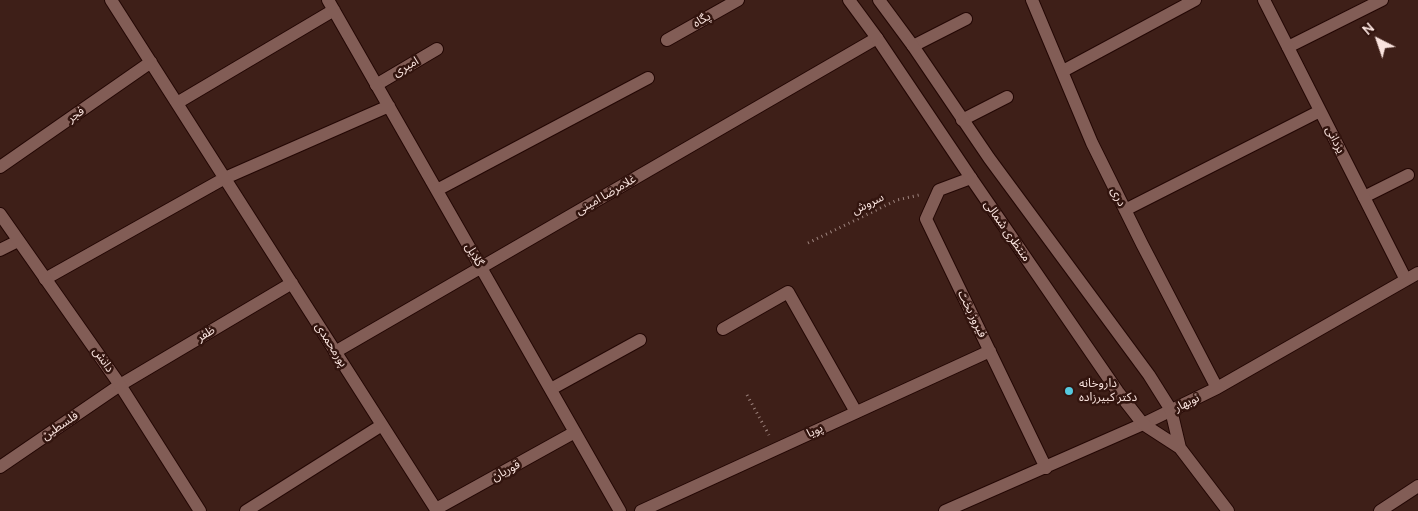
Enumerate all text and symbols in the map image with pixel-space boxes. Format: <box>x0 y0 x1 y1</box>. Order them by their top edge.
street label: پگاه <box>691 9 713 31</box>
north arrow <box>1353 15 1403 65</box>
text: N <box>1358 18 1378 39</box>
street label: امیری <box>390 54 422 80</box>
street label: فجر <box>65 104 87 126</box>
street label: یزدانی <box>1322 124 1348 156</box>
street label: غلامرضا امینی <box>573 172 639 218</box>
street label: دری <box>1107 185 1129 209</box>
street label: سروش <box>850 190 886 218</box>
street label: منتظری شمالی <box>981 198 1033 264</box>
street label: گلایل <box>462 241 486 269</box>
street label: فیروز بخت <box>954 288 990 340</box>
street label: پورمحمدی <box>312 320 350 370</box>
street label: ظفر <box>194 323 218 345</box>
street label: دانش <box>89 345 117 375</box>
place label: داروخانه دکتر کبیرزاده <box>1079 377 1137 405</box>
marker: داروخانه دکتر کبیرزاده <box>1063 385 1075 397</box>
street label: نوبهار <box>1172 391 1202 415</box>
street label: فلسطین <box>39 409 81 443</box>
street label: پویا <box>805 421 825 441</box>
street label: قوریان <box>489 457 523 485</box>

